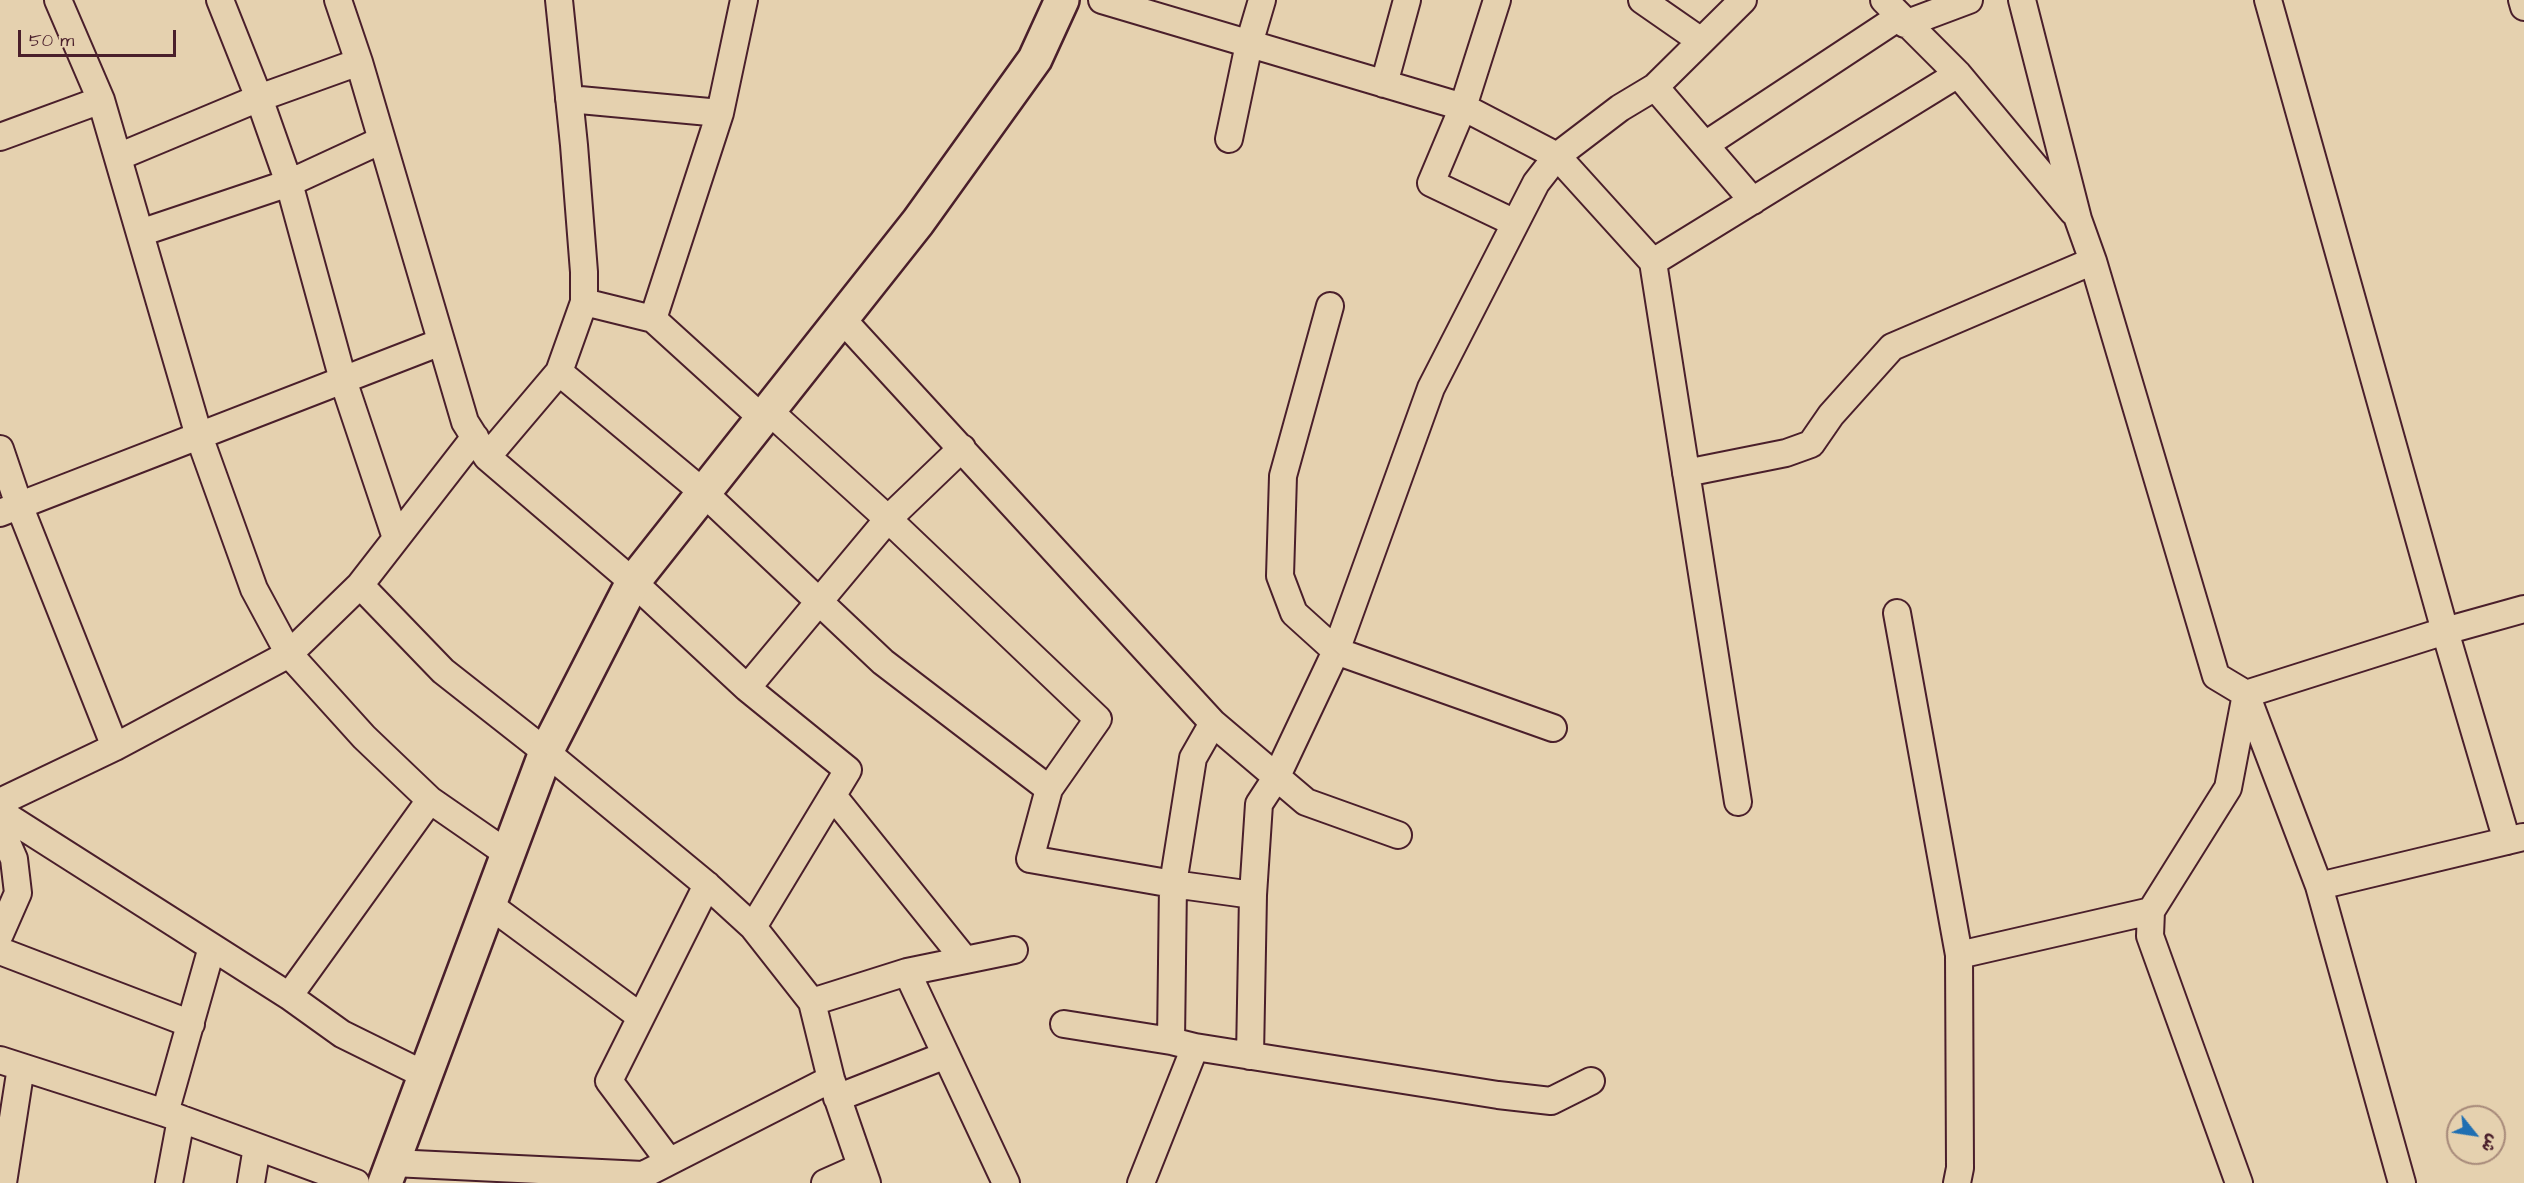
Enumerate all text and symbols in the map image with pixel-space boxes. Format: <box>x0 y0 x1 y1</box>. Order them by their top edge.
scale bar <box>21 18 178 56</box>
text: 50 m <box>29 28 74 53</box>
north arrow <box>2446 1105 2506 1165</box>
text: ش <box>2476 1130 2504 1156</box>

